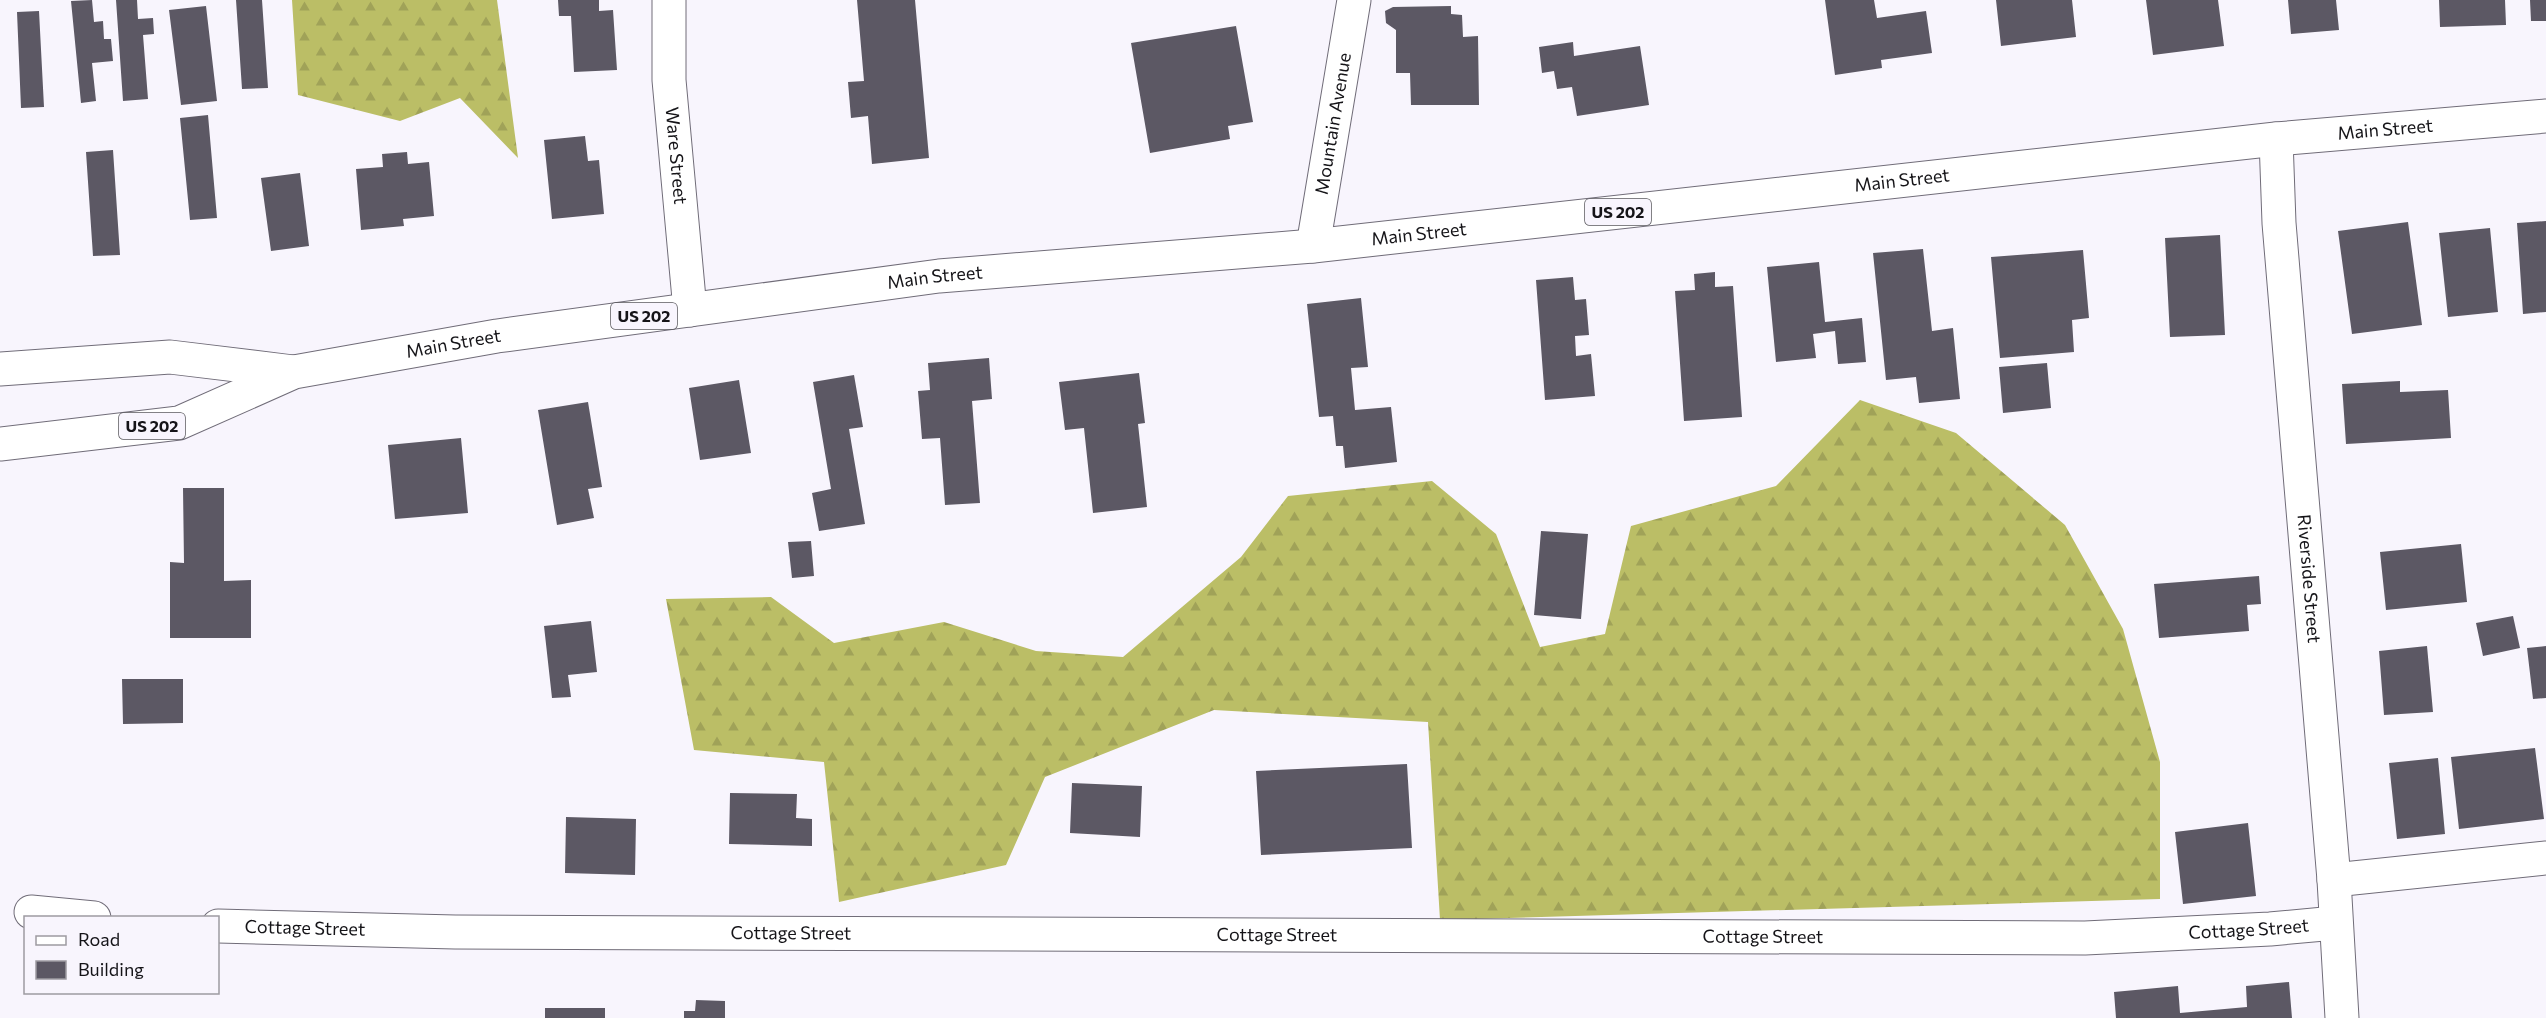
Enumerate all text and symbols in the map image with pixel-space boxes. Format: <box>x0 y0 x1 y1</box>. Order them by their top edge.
street label: Mountain Avenue <box>1310 51 1355 196</box>
street label: Ware Street <box>662 106 692 205</box>
street label: Main Street <box>2336 114 2434 144</box>
street label: Main Street <box>1853 163 1951 196</box>
road number: US 202 <box>1585 199 1651 225</box>
street label: Main Street <box>1370 217 1468 249</box>
street label: Main Street <box>886 261 983 293</box>
road number: US 202 <box>611 303 677 329</box>
street label: Main Street <box>404 324 502 362</box>
road number: US 202 <box>119 413 185 439</box>
street label: Riverside Street <box>2293 513 2326 644</box>
street label: Cottage Street <box>2188 913 2310 943</box>
street label: Cottage Street <box>244 915 366 940</box>
legend <box>24 916 219 994</box>
street label: Cottage Street <box>731 921 851 943</box>
street label: Cottage Street <box>1217 923 1337 945</box>
street label: Cottage Street <box>1703 925 1823 947</box>
text: Road <box>78 928 120 950</box>
text: Building <box>78 958 144 980</box>

